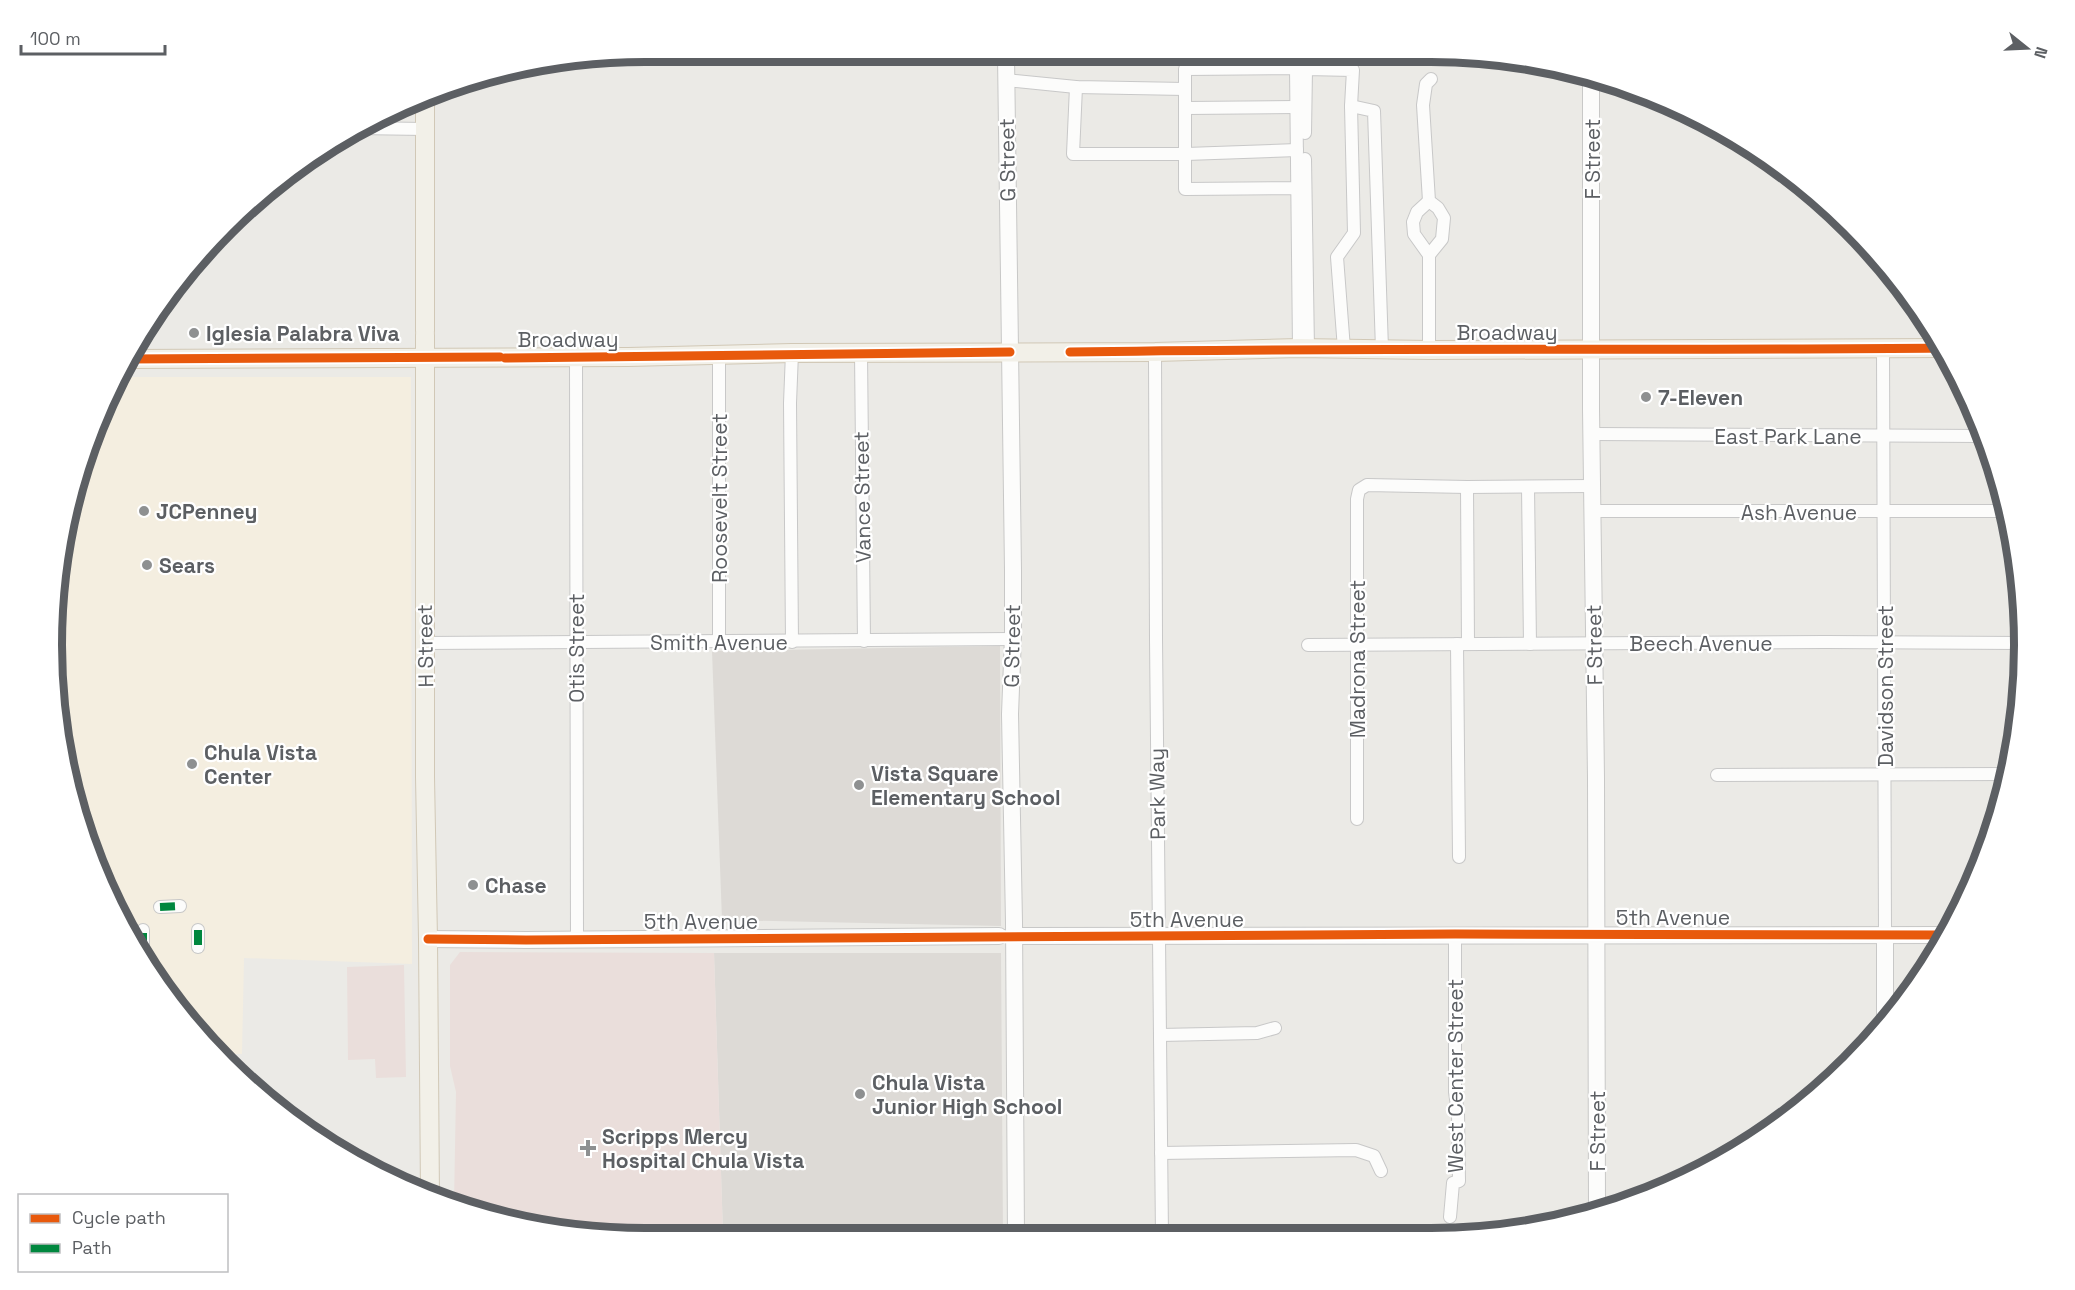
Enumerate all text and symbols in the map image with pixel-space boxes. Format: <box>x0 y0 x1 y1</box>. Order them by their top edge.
scale bar <box>21 18 165 56</box>
north arrow <box>1997 18 2057 78</box>
text: 100 m <box>30 27 81 50</box>
text: N <box>2029 44 2052 61</box>
street label: G Street <box>993 118 1021 202</box>
street label: F Street <box>1579 119 1606 199</box>
street label: Broadway <box>1456 319 1558 346</box>
place label: Iglesia Palabra Viva <box>206 320 400 347</box>
marker: Iglesia Palabra Viva <box>187 326 201 340</box>
street label: Broadway <box>517 326 619 353</box>
place label: 7-Eleven <box>1658 384 1743 411</box>
marker: 7-Eleven <box>1639 390 1653 404</box>
street label: Roosevelt Street <box>706 413 733 583</box>
street label: East Park Lane <box>1714 423 1862 450</box>
street label: Vance Street <box>847 431 877 563</box>
place label: JCPenney <box>156 498 257 525</box>
street label: Ash Avenue <box>1741 499 1857 526</box>
marker: JCPenney <box>137 504 151 518</box>
place label: Sears <box>159 552 215 579</box>
marker: Sears <box>140 558 154 572</box>
street label: Madrona Street <box>1344 580 1371 738</box>
street label: Otis Street <box>563 593 590 703</box>
street label: H Street <box>411 604 439 688</box>
street label: G Street <box>998 604 1026 688</box>
street label: F Street <box>1580 604 1608 686</box>
street label: Davidson Street <box>1872 605 1899 767</box>
street label: Smith Avenue <box>650 629 788 656</box>
street label: Beech Avenue <box>1629 630 1773 657</box>
place label: Chula Vista Center <box>204 739 317 790</box>
street label: Park Way <box>1143 748 1171 840</box>
marker: Chula Vista Center <box>185 757 199 771</box>
place label: Vista Square Elementary School <box>871 760 1061 811</box>
marker: Vista Square Elementary School <box>852 778 866 792</box>
place label: Chase <box>485 872 547 899</box>
marker: Chase <box>466 878 480 892</box>
street label: 5th Avenue <box>1616 904 1730 931</box>
street label: 5th Avenue <box>1130 906 1244 933</box>
street label: 5th Avenue <box>644 908 758 935</box>
street label: West Center Street <box>1442 979 1469 1173</box>
place label: Chula Vista Junior High School <box>872 1069 1062 1120</box>
marker: Chula Vista Junior High School <box>853 1087 867 1101</box>
street label: F Street <box>1584 1091 1611 1171</box>
place label: Scripps Mercy Hospital Chula Vista <box>602 1123 804 1174</box>
marker: Scripps Mercy Hospital Chula Vista <box>579 1139 597 1157</box>
legend <box>18 1194 228 1272</box>
text: Cycle path <box>72 1206 166 1229</box>
text: Path <box>72 1236 112 1259</box>

